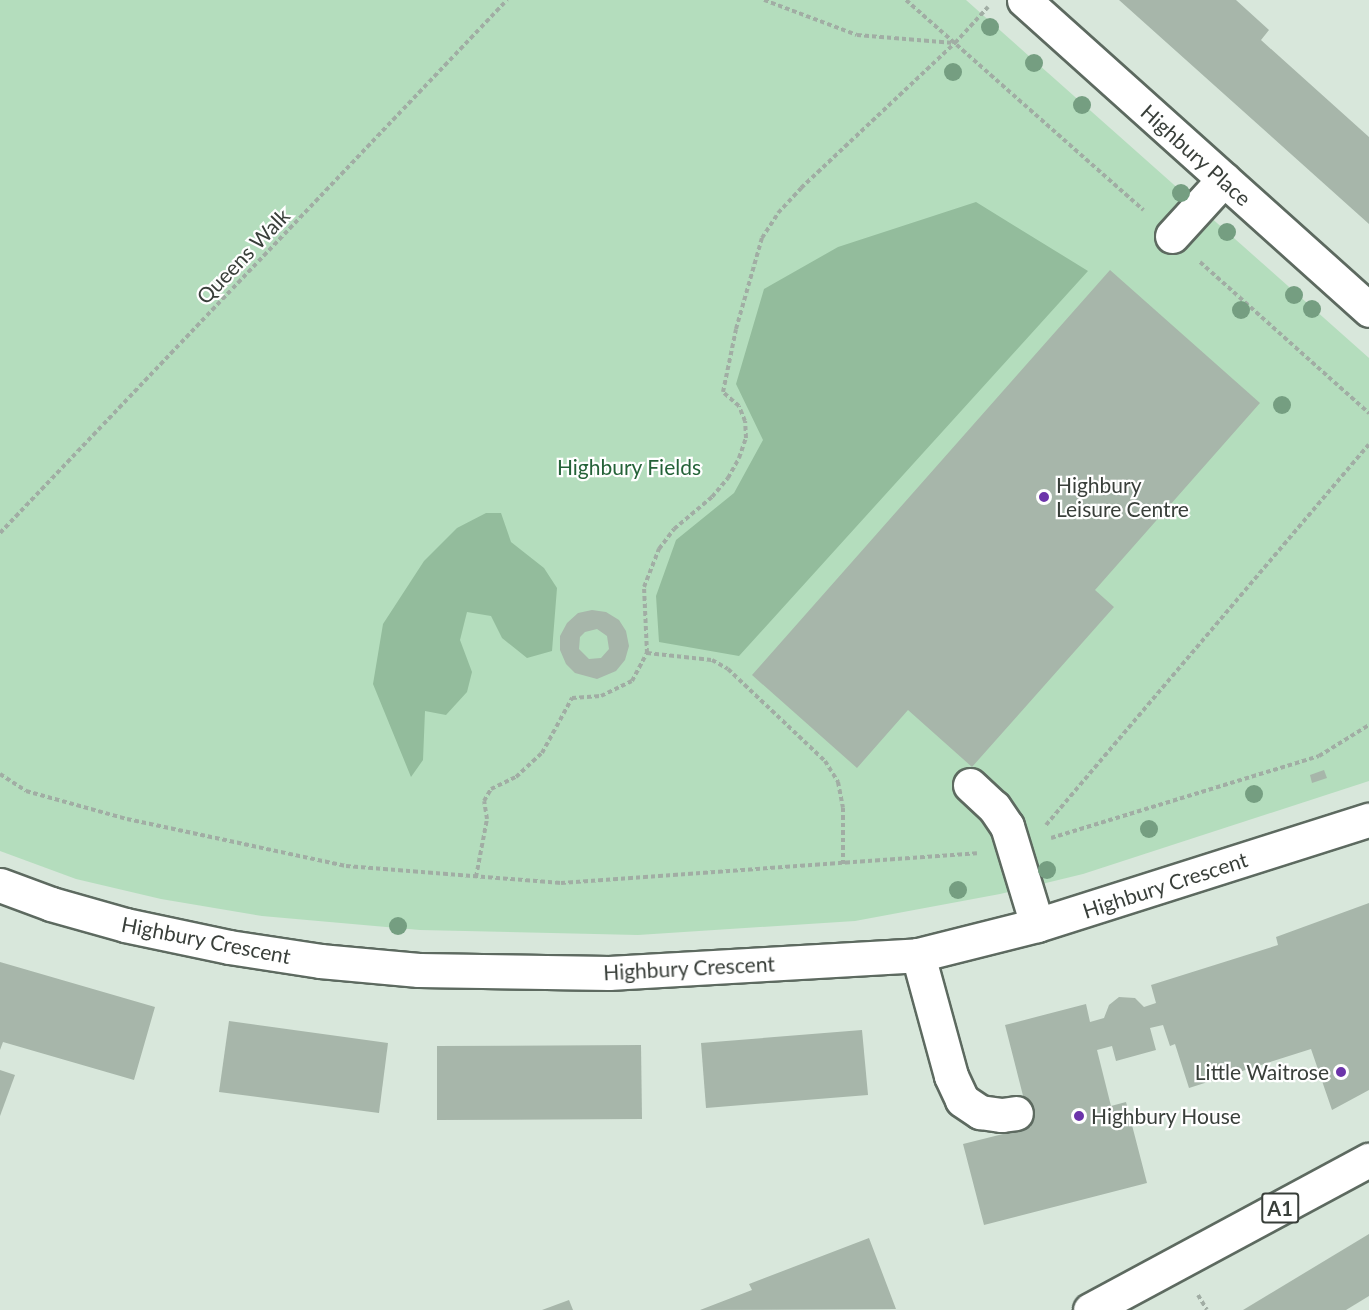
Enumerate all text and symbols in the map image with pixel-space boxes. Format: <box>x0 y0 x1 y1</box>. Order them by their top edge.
street label: Highbury Place <box>1136 99 1256 211</box>
street label: Queens Walk <box>191 203 295 309</box>
park label: Highbury Fields <box>557 454 701 480</box>
place label: Highbury Leisure Centre <box>1056 472 1189 522</box>
marker: Highbury Leisure Centre <box>1037 490 1051 504</box>
street label: Highbury Crescent <box>1079 846 1251 924</box>
street label: Highbury Crescent <box>119 911 293 969</box>
street label: Highbury Crescent <box>602 951 776 985</box>
place label: Little Waitrose <box>1195 1059 1329 1085</box>
marker: Little Waitrose <box>1334 1065 1348 1079</box>
place label: Highbury House <box>1091 1103 1241 1129</box>
marker: Highbury House <box>1072 1109 1086 1123</box>
road number: A1 <box>1260 1191 1300 1225</box>

